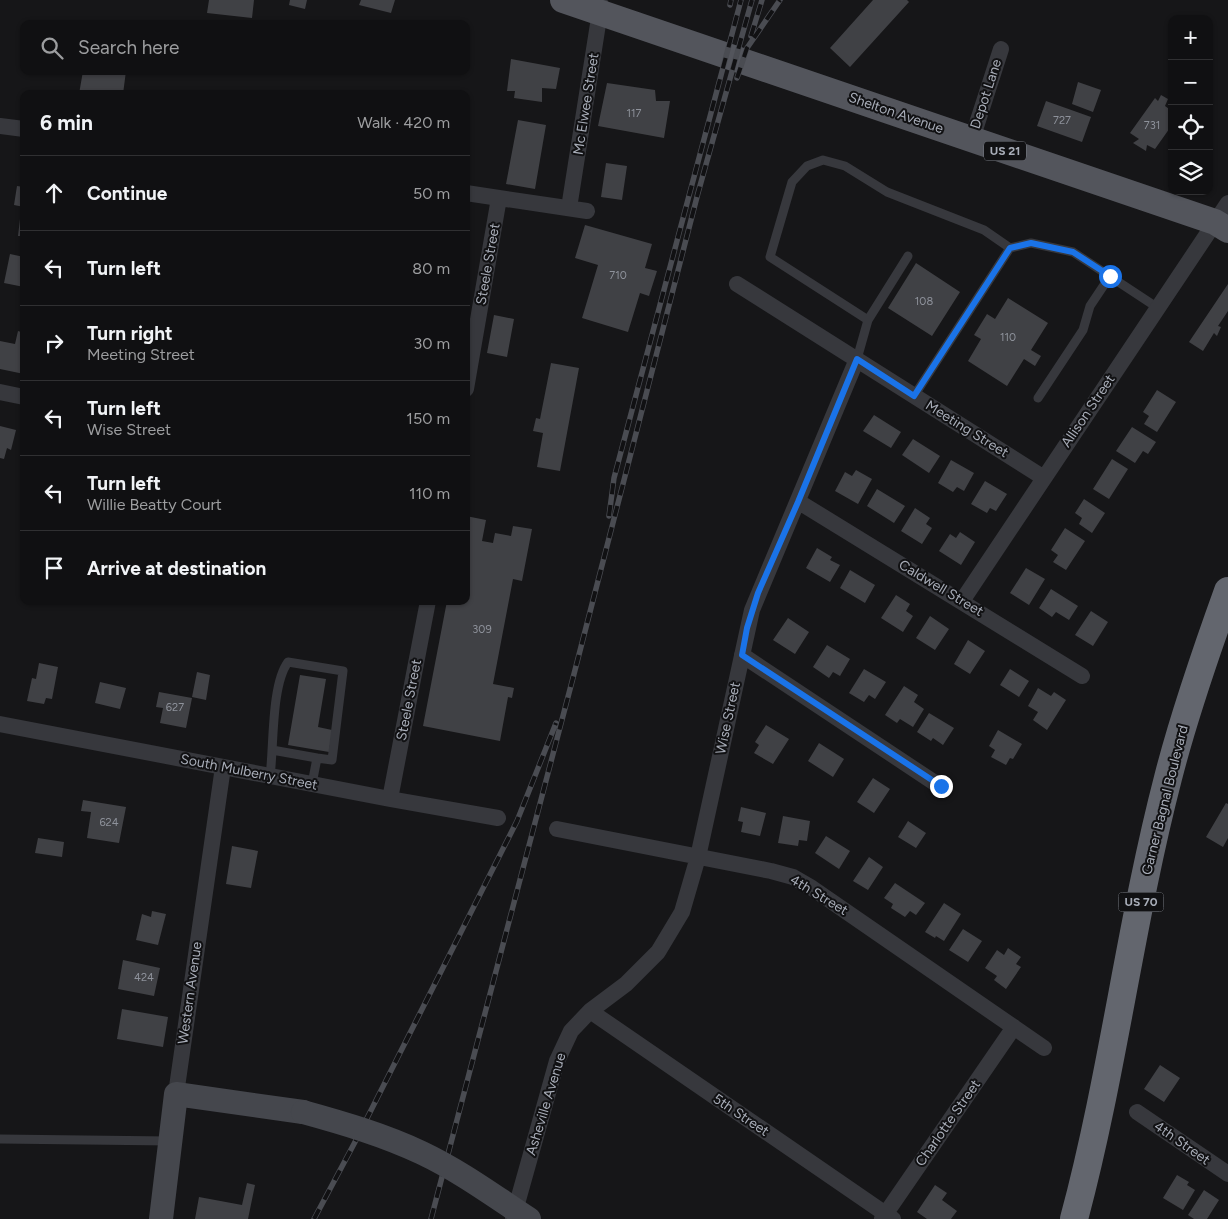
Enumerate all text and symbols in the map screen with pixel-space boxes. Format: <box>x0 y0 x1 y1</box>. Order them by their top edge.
map controls <box>1168 15 1213 195</box>
button: + <box>1168 15 1213 60</box>
search box <box>20 20 470 75</box>
icon: search <box>38 34 66 62</box>
text: Search here <box>78 36 180 59</box>
street label: Mc Elwee Street <box>570 52 602 156</box>
street label: Depot Lane <box>967 57 1005 131</box>
button: − <box>1168 60 1213 105</box>
street label: Shelton Avenue <box>846 89 946 137</box>
button: locate <box>1168 105 1213 150</box>
house number: 117 <box>627 107 642 120</box>
text: 6 min <box>40 110 93 135</box>
text: Walk · 420 m <box>357 113 450 132</box>
house number: 727 <box>1053 114 1071 127</box>
house number: 731 <box>1144 119 1160 132</box>
road number: US 21 <box>984 142 1026 160</box>
button: layers <box>1168 150 1213 195</box>
icon: ahead <box>40 179 68 207</box>
text: Continue <box>87 182 167 205</box>
text: 50 m <box>413 184 450 203</box>
street label: Steele Street <box>472 222 504 306</box>
icon: left <box>40 254 68 282</box>
text: Turn left <box>87 257 161 280</box>
text: 80 m <box>412 259 450 278</box>
route start <box>1099 265 1122 288</box>
house number: 710 <box>609 269 627 282</box>
house number: 108 <box>915 295 933 308</box>
text: Turn right <box>87 322 173 345</box>
icon: right <box>40 329 68 357</box>
house number: 110 <box>1000 331 1016 344</box>
text: 30 m <box>413 334 450 353</box>
text: Meeting Street <box>87 345 195 364</box>
street label: Allison Street <box>1057 371 1119 451</box>
text: Turn left <box>87 397 161 420</box>
street label: Meeting Street <box>922 397 1012 461</box>
icon: left <box>40 404 68 432</box>
text: 150 m <box>406 409 450 428</box>
text: Wise Street <box>87 420 171 439</box>
text: Turn left <box>87 472 161 495</box>
icon: left <box>40 479 68 507</box>
text: 110 m <box>409 484 450 503</box>
text: Willie Beatty Court <box>87 495 222 514</box>
icon: arrive <box>40 554 68 582</box>
street label: Caldwell Street <box>896 556 986 620</box>
text: Arrive at destination <box>87 557 266 580</box>
house number: 309 <box>472 623 492 636</box>
street label: Steele Street <box>393 658 425 742</box>
street label: Wise Street <box>712 680 744 756</box>
house number: 627 <box>166 701 184 714</box>
street label: Garner Bagnal Boulevard <box>1138 723 1192 877</box>
street label: South Mulberry Street <box>179 750 319 794</box>
route end <box>930 775 953 798</box>
house number: 624 <box>99 816 119 829</box>
street label: 4th Street <box>787 871 851 919</box>
road number: US 70 <box>1118 892 1164 912</box>
street label: Western Avenue <box>174 940 206 1045</box>
house number: 424 <box>134 971 154 984</box>
street label: Asheville Avenue <box>522 1050 570 1157</box>
street label: Charlotte Street <box>912 1076 984 1170</box>
street label: 5th Street <box>710 1090 772 1140</box>
street label: 4th Street <box>1151 1118 1213 1168</box>

